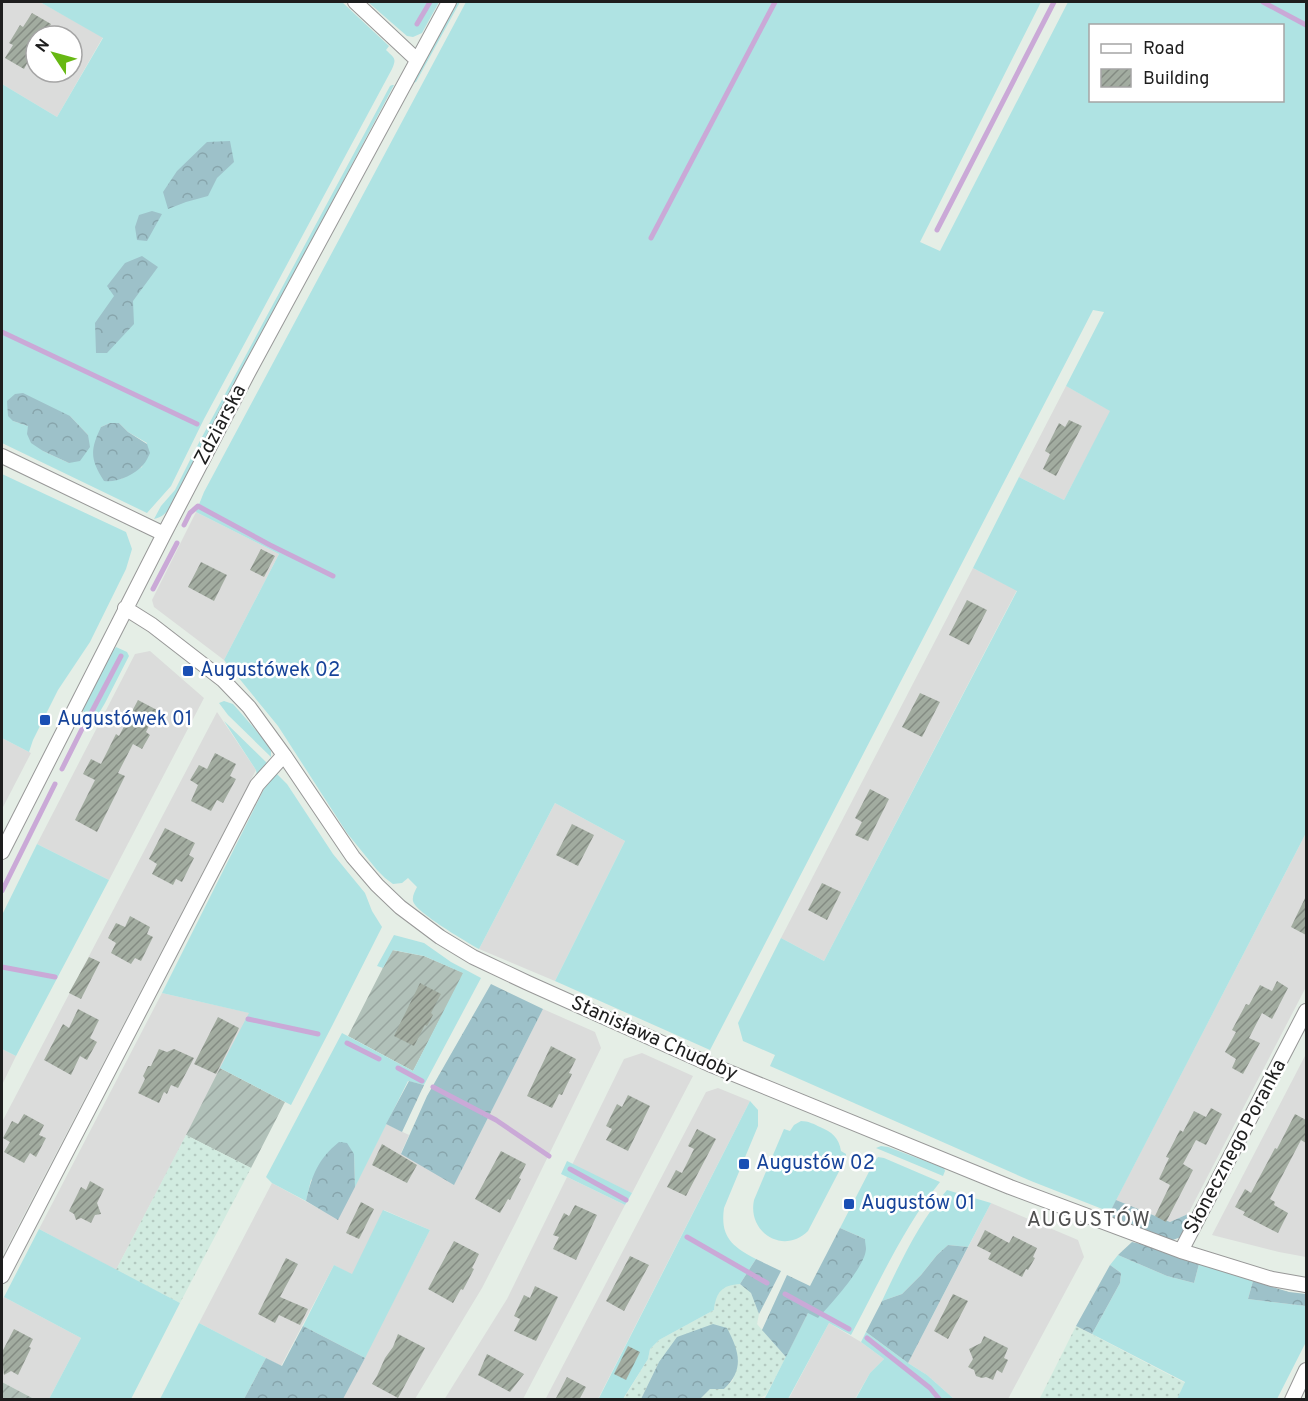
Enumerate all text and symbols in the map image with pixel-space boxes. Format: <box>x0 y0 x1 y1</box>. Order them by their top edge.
north arrow <box>24 24 84 84</box>
legend <box>1089 24 1284 102</box>
text: N <box>32 36 55 57</box>
text: Road <box>1143 38 1185 61</box>
text: Building <box>1143 68 1209 91</box>
street label: Zdziarska <box>189 380 253 470</box>
place label: Augustówek 02 <box>200 658 340 684</box>
marker: Augustówek 02 <box>181 664 195 678</box>
place label: Augustówek 01 <box>57 707 192 733</box>
marker: Augustówek 01 <box>38 713 52 727</box>
street label: Stanisława Chudoby <box>566 991 742 1087</box>
street label: Słonecznego Poranka <box>1179 1055 1293 1239</box>
place label: Augustów 02 <box>756 1151 875 1177</box>
marker: Augustów 02 <box>737 1157 751 1171</box>
place label: Augustów 01 <box>861 1191 975 1217</box>
marker: Augustów 01 <box>842 1197 856 1211</box>
district label: AUGUSTÓW <box>1027 1206 1151 1234</box>

